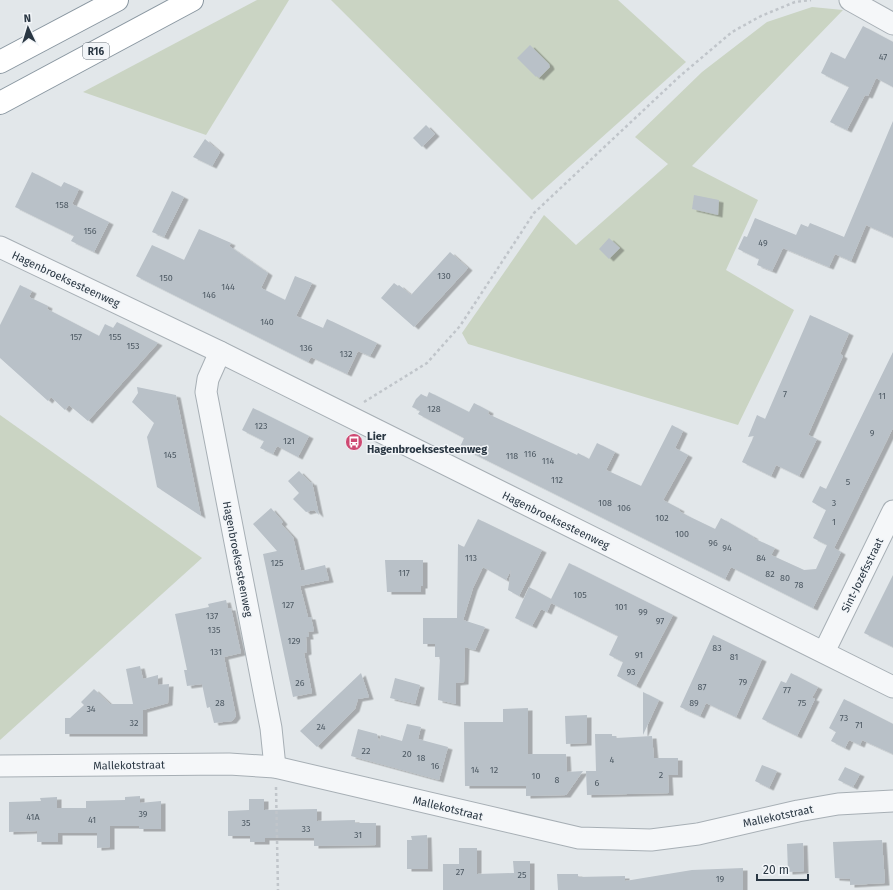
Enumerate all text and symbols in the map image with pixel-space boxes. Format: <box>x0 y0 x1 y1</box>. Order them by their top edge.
north arrow <box>8 8 48 48</box>
text: N <box>23 12 31 25</box>
road number: R16 <box>83 43 109 59</box>
house number: 47 <box>879 52 887 62</box>
house number: 158 <box>55 200 69 210</box>
house number: 156 <box>83 226 97 236</box>
house number: 49 <box>758 238 768 248</box>
street label: Hagenbroeksesteenweg <box>10 249 122 310</box>
house number: 130 <box>437 271 451 281</box>
house number: 150 <box>159 273 173 283</box>
house number: 144 <box>221 282 235 292</box>
house number: 146 <box>202 290 216 300</box>
house number: 140 <box>260 317 274 327</box>
house number: 157 <box>70 332 82 342</box>
house number: 155 <box>109 332 122 342</box>
house number: 153 <box>127 341 139 351</box>
house number: 136 <box>299 343 313 353</box>
house number: 132 <box>340 349 352 359</box>
house number: 7 <box>783 389 787 399</box>
house number: 11 <box>878 391 886 401</box>
house number: 128 <box>427 404 441 414</box>
house number: 123 <box>255 421 267 431</box>
house number: 9 <box>870 428 875 438</box>
place label: Lier Hagenbroeksesteenweg <box>367 430 488 456</box>
bus stop icon: Lier Hagenbroeksesteenweg <box>344 432 364 452</box>
house number: 121 <box>283 436 295 446</box>
house number: 116 <box>524 449 536 459</box>
house number: 145 <box>163 450 177 460</box>
house number: 118 <box>506 451 518 461</box>
house number: 114 <box>542 456 554 466</box>
house number: 112 <box>551 475 563 485</box>
house number: 5 <box>846 477 851 487</box>
street label: Hagenbroeksesteenweg <box>500 489 612 552</box>
house number: 108 <box>598 498 612 508</box>
house number: 3 <box>832 498 836 508</box>
street label: Hagenbroeksesteenweg <box>220 500 255 618</box>
house number: 106 <box>617 503 631 513</box>
house number: 102 <box>655 513 669 523</box>
house number: 1 <box>832 517 836 527</box>
house number: 100 <box>675 529 689 539</box>
street label: Sint-Jozefsstraat <box>839 536 886 615</box>
house number: 96 <box>708 538 718 548</box>
house number: 94 <box>722 543 732 553</box>
house number: 113 <box>465 553 477 563</box>
house number: 84 <box>756 553 766 563</box>
house number: 125 <box>271 558 284 568</box>
house number: 117 <box>398 568 410 578</box>
house number: 82 <box>765 569 775 579</box>
house number: 80 <box>780 573 790 583</box>
house number: 78 <box>795 580 803 590</box>
house number: 105 <box>573 590 587 600</box>
house number: 127 <box>282 600 294 610</box>
house number: 101 <box>615 602 627 612</box>
house number: 99 <box>638 607 648 617</box>
house number: 137 <box>206 611 218 621</box>
house number: 97 <box>656 616 664 626</box>
house number: 135 <box>208 625 221 635</box>
house number: 129 <box>288 636 301 646</box>
house number: 83 <box>712 643 722 653</box>
house number: 131 <box>210 647 222 657</box>
house number: 91 <box>635 650 643 660</box>
house number: 81 <box>730 652 738 662</box>
house number: 93 <box>626 667 636 677</box>
house number: 79 <box>739 677 748 687</box>
house number: 26 <box>295 678 305 688</box>
house number: 87 <box>698 682 706 692</box>
house number: 77 <box>783 685 791 695</box>
house number: 28 <box>215 698 225 708</box>
house number: 89 <box>689 698 699 708</box>
house number: 75 <box>798 698 807 708</box>
house number: 34 <box>86 704 96 714</box>
house number: 73 <box>840 713 848 723</box>
house number: 32 <box>130 718 138 728</box>
house number: 71 <box>855 720 863 730</box>
house number: 24 <box>316 722 326 732</box>
house number: 22 <box>362 746 370 756</box>
house number: 20 <box>402 749 412 759</box>
house number: 18 <box>417 753 425 763</box>
house number: 4 <box>610 755 615 765</box>
street label: Mallekotstraat <box>93 758 165 773</box>
house number: 16 <box>431 761 440 771</box>
house number: 14 <box>471 765 480 775</box>
house number: 12 <box>490 765 498 775</box>
house number: 2 <box>659 770 663 780</box>
house number: 10 <box>532 771 540 781</box>
house number: 8 <box>555 775 560 785</box>
house number: 6 <box>595 778 600 788</box>
street label: Mallekotstraat <box>412 794 484 823</box>
street label: Mallekotstraat <box>742 803 814 830</box>
house number: 39 <box>138 809 148 819</box>
house number: 41A <box>26 812 40 822</box>
house number: 41 <box>88 815 96 825</box>
house number: 35 <box>241 818 251 828</box>
house number: 33 <box>302 824 310 834</box>
house number: 31 <box>354 830 362 840</box>
scale bar <box>757 856 808 882</box>
text: 20 m <box>763 863 789 877</box>
house number: 27 <box>456 867 464 877</box>
house number: 25 <box>518 870 527 880</box>
house number: 19 <box>716 874 725 884</box>

